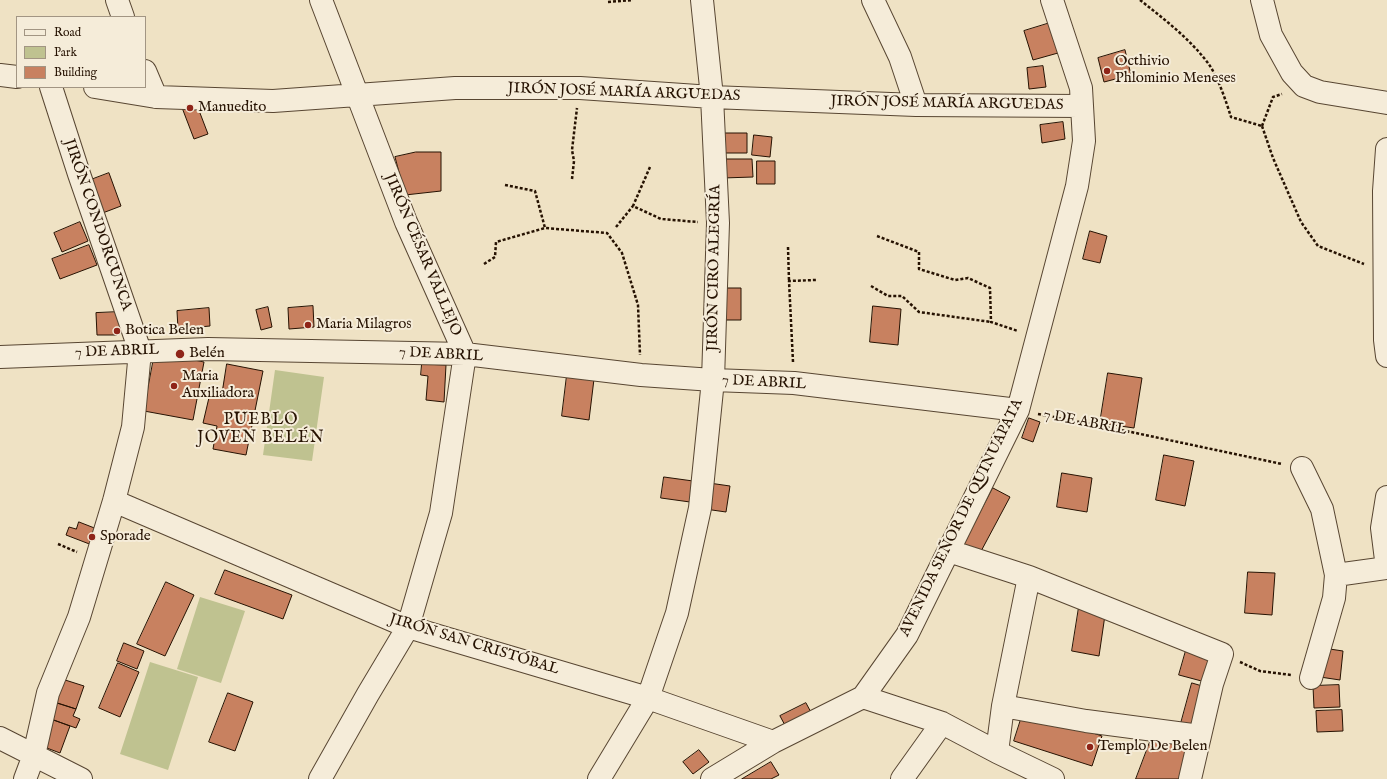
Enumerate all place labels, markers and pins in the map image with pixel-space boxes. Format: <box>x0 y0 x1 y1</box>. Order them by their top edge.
place label: Octhivio Phlominio Meneses <box>1115 53 1236 88</box>
marker: Octhivio Phlominio Meneses <box>1102 66 1112 76</box>
place label: Manuedito <box>198 99 266 117</box>
marker: Manuedito <box>185 103 195 113</box>
place label: Maria Milagros <box>316 316 412 334</box>
marker: Maria Milagros <box>303 320 313 330</box>
place label: Botica Belen <box>125 322 204 340</box>
marker: Botica Belen <box>112 326 122 336</box>
place label: Belén <box>189 345 225 363</box>
marker: Belén <box>174 348 186 360</box>
place label: Maria Auxiliadora <box>182 368 254 403</box>
marker: Maria Auxiliadora <box>169 381 179 391</box>
place label: Sporade <box>100 528 151 546</box>
marker: Sporade <box>87 532 97 542</box>
place label: Templo De Belen <box>1098 738 1207 756</box>
marker: Templo De Belen <box>1085 742 1095 752</box>

